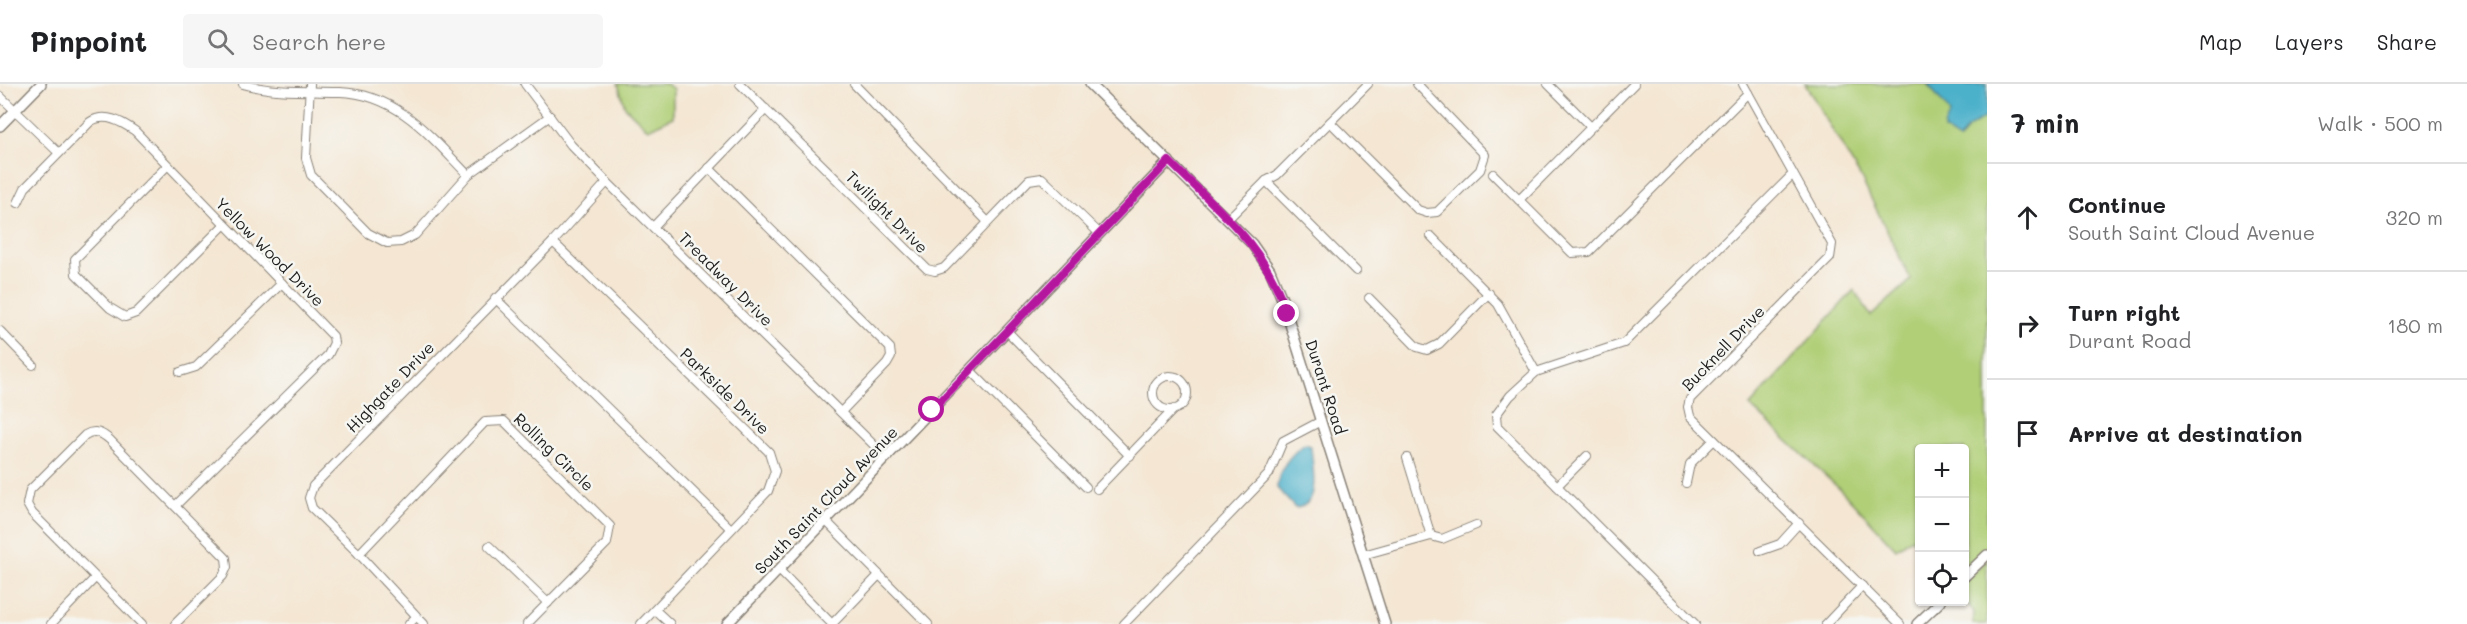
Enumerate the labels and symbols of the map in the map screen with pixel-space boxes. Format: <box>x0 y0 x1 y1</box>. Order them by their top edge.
street label: Twilight Drive <box>842 166 933 257</box>
street label: Yellow Wood Drive <box>211 193 329 311</box>
street label: Treadway Drive <box>675 227 778 330</box>
route end <box>1273 300 1299 326</box>
street label: Bucknell Drive <box>1677 301 1769 395</box>
street label: Highgate Drive <box>341 337 438 436</box>
street label: Durant Road <box>1301 337 1352 437</box>
street label: Parkside Drive <box>676 343 775 439</box>
route start <box>918 396 944 422</box>
street label: Rolling Circle <box>510 408 599 495</box>
street label: South Saint Cloud Avenue <box>749 421 902 578</box>

